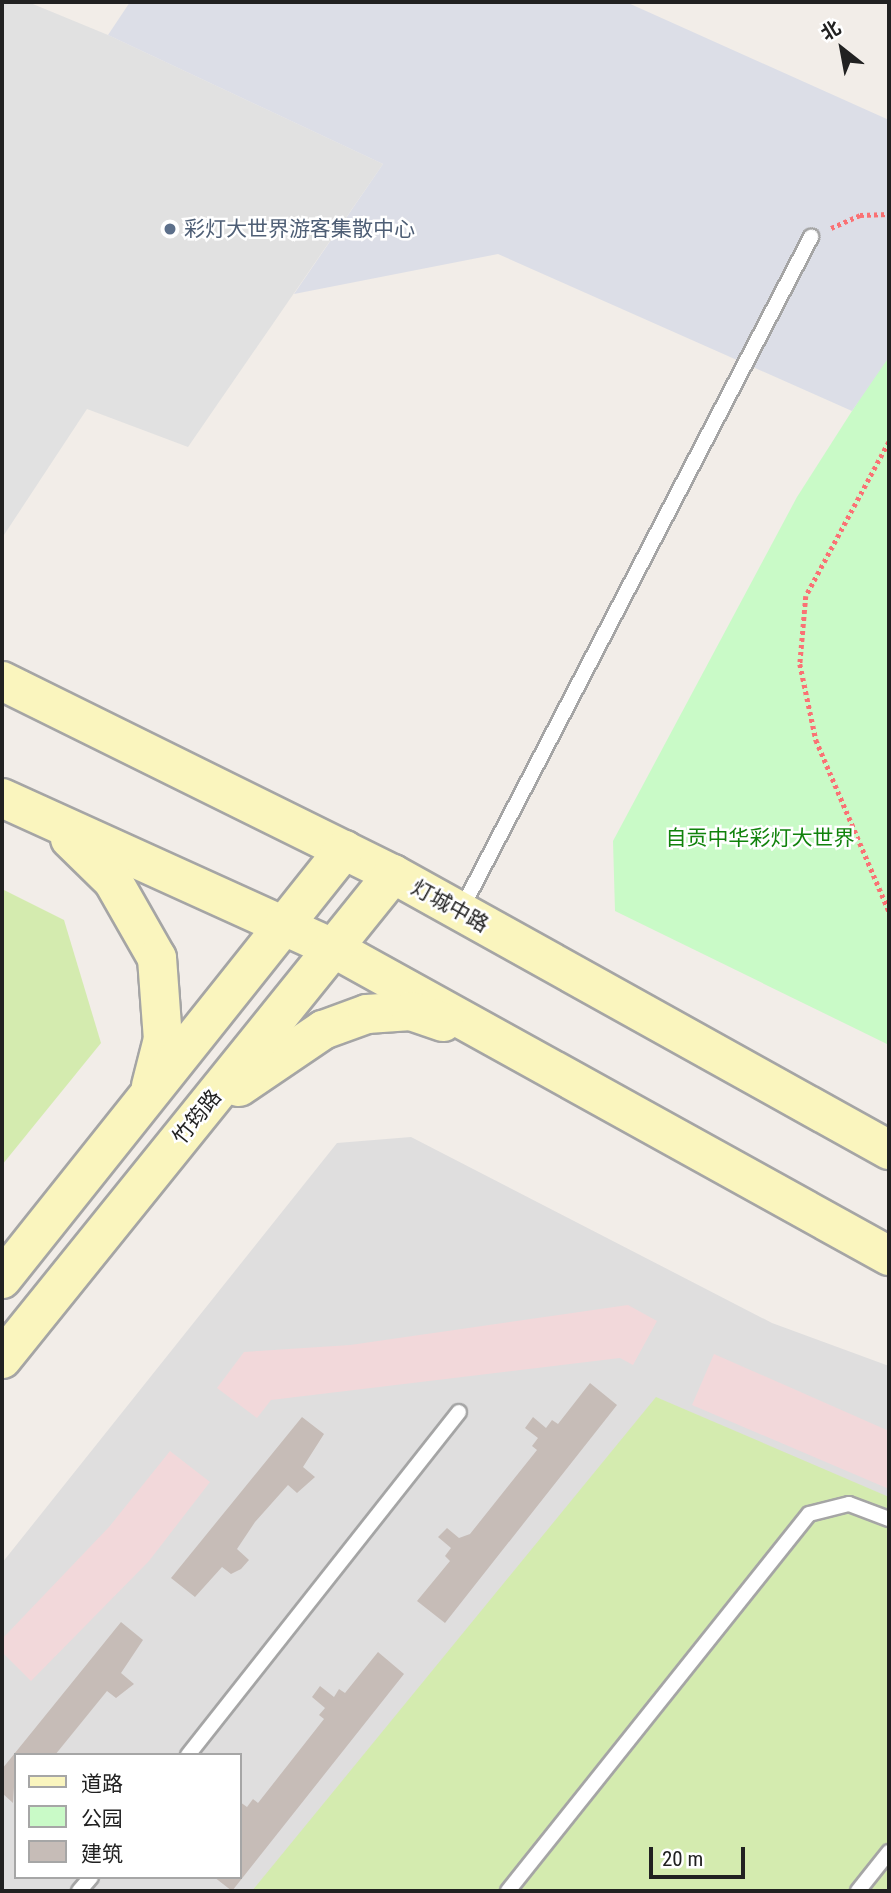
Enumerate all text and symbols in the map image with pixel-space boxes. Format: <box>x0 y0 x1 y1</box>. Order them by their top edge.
north arrow <box>807 14 877 84</box>
text: 北 <box>817 16 845 45</box>
place label: 彩灯大世界游客集散中心 <box>184 216 415 242</box>
marker: 彩灯大世界游客集散中心 <box>162 221 178 237</box>
park label: 自贡中华彩灯大世界 <box>666 825 854 851</box>
street label: 灯城中路 <box>407 875 493 937</box>
street label: 竹筠路 <box>167 1085 227 1149</box>
legend <box>14 1753 242 1879</box>
text: 道路 <box>81 1772 123 1796</box>
text: 公园 <box>81 1807 123 1831</box>
scale bar <box>653 1834 749 1878</box>
text: 建筑 <box>81 1842 123 1866</box>
text: 20 m <box>662 1847 703 1871</box>

